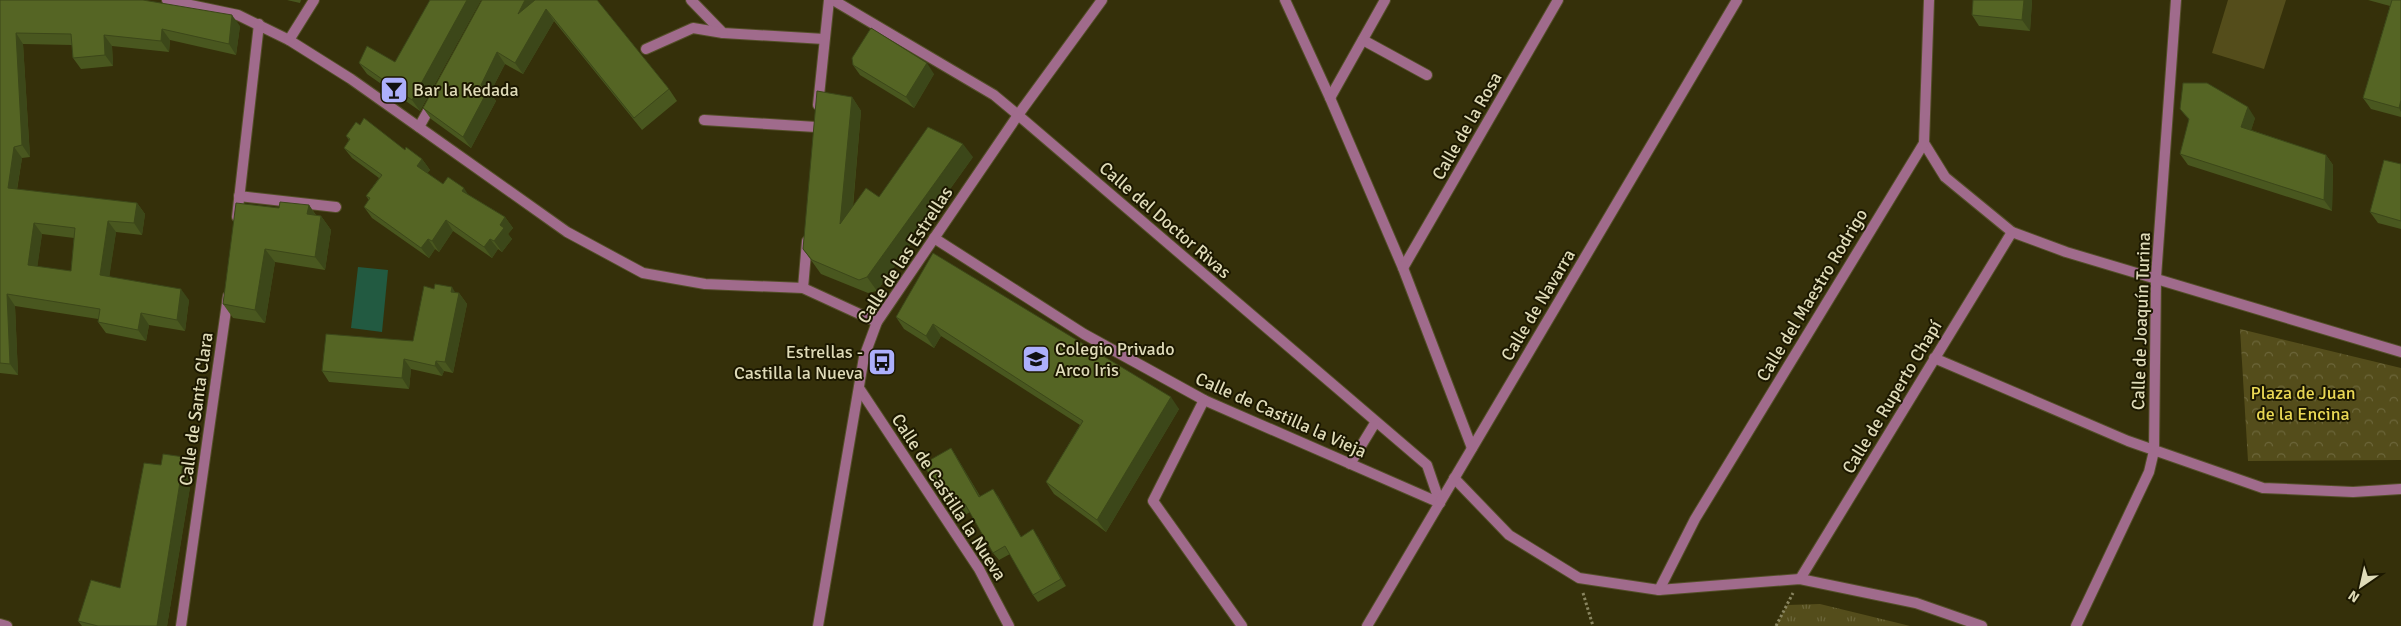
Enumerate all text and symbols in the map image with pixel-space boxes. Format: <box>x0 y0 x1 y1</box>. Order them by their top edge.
street label: Calle de la Rosa <box>1427 68 1507 184</box>
bar icon: Bar la Kedada <box>379 75 409 105</box>
place label: Bar la Kedada <box>413 79 519 101</box>
street label: Calle del Doctor Rivas <box>1095 157 1235 283</box>
street label: Calle de las Estrellas <box>853 182 958 328</box>
street label: Calle del Maestro Rodrigo <box>1752 205 1872 385</box>
street label: Calle de Joaquín Turina <box>2127 232 2155 410</box>
street label: Calle de Navarra <box>1496 245 1580 365</box>
street label: Calle de Ruperto Chapí <box>1837 316 1947 478</box>
street label: Calle de Santa Clara <box>174 331 218 487</box>
place label: Colegio Privado Arco Iris <box>1055 338 1175 381</box>
place label: Estrellas - Castilla la Nueva <box>734 341 863 384</box>
school or university icon: Colegio Privado Arco Iris <box>1021 344 1051 374</box>
bus stop icon: Estrellas - Castilla la Nueva <box>867 347 897 377</box>
street label: Calle de Castilla la Vieja <box>1192 367 1370 463</box>
park label: Plaza de Juan de la Encina <box>2250 382 2356 425</box>
street label: Calle de Castilla la Nueva <box>887 409 1011 585</box>
north arrow <box>2336 561 2386 611</box>
text: N <box>2345 587 2363 606</box>

